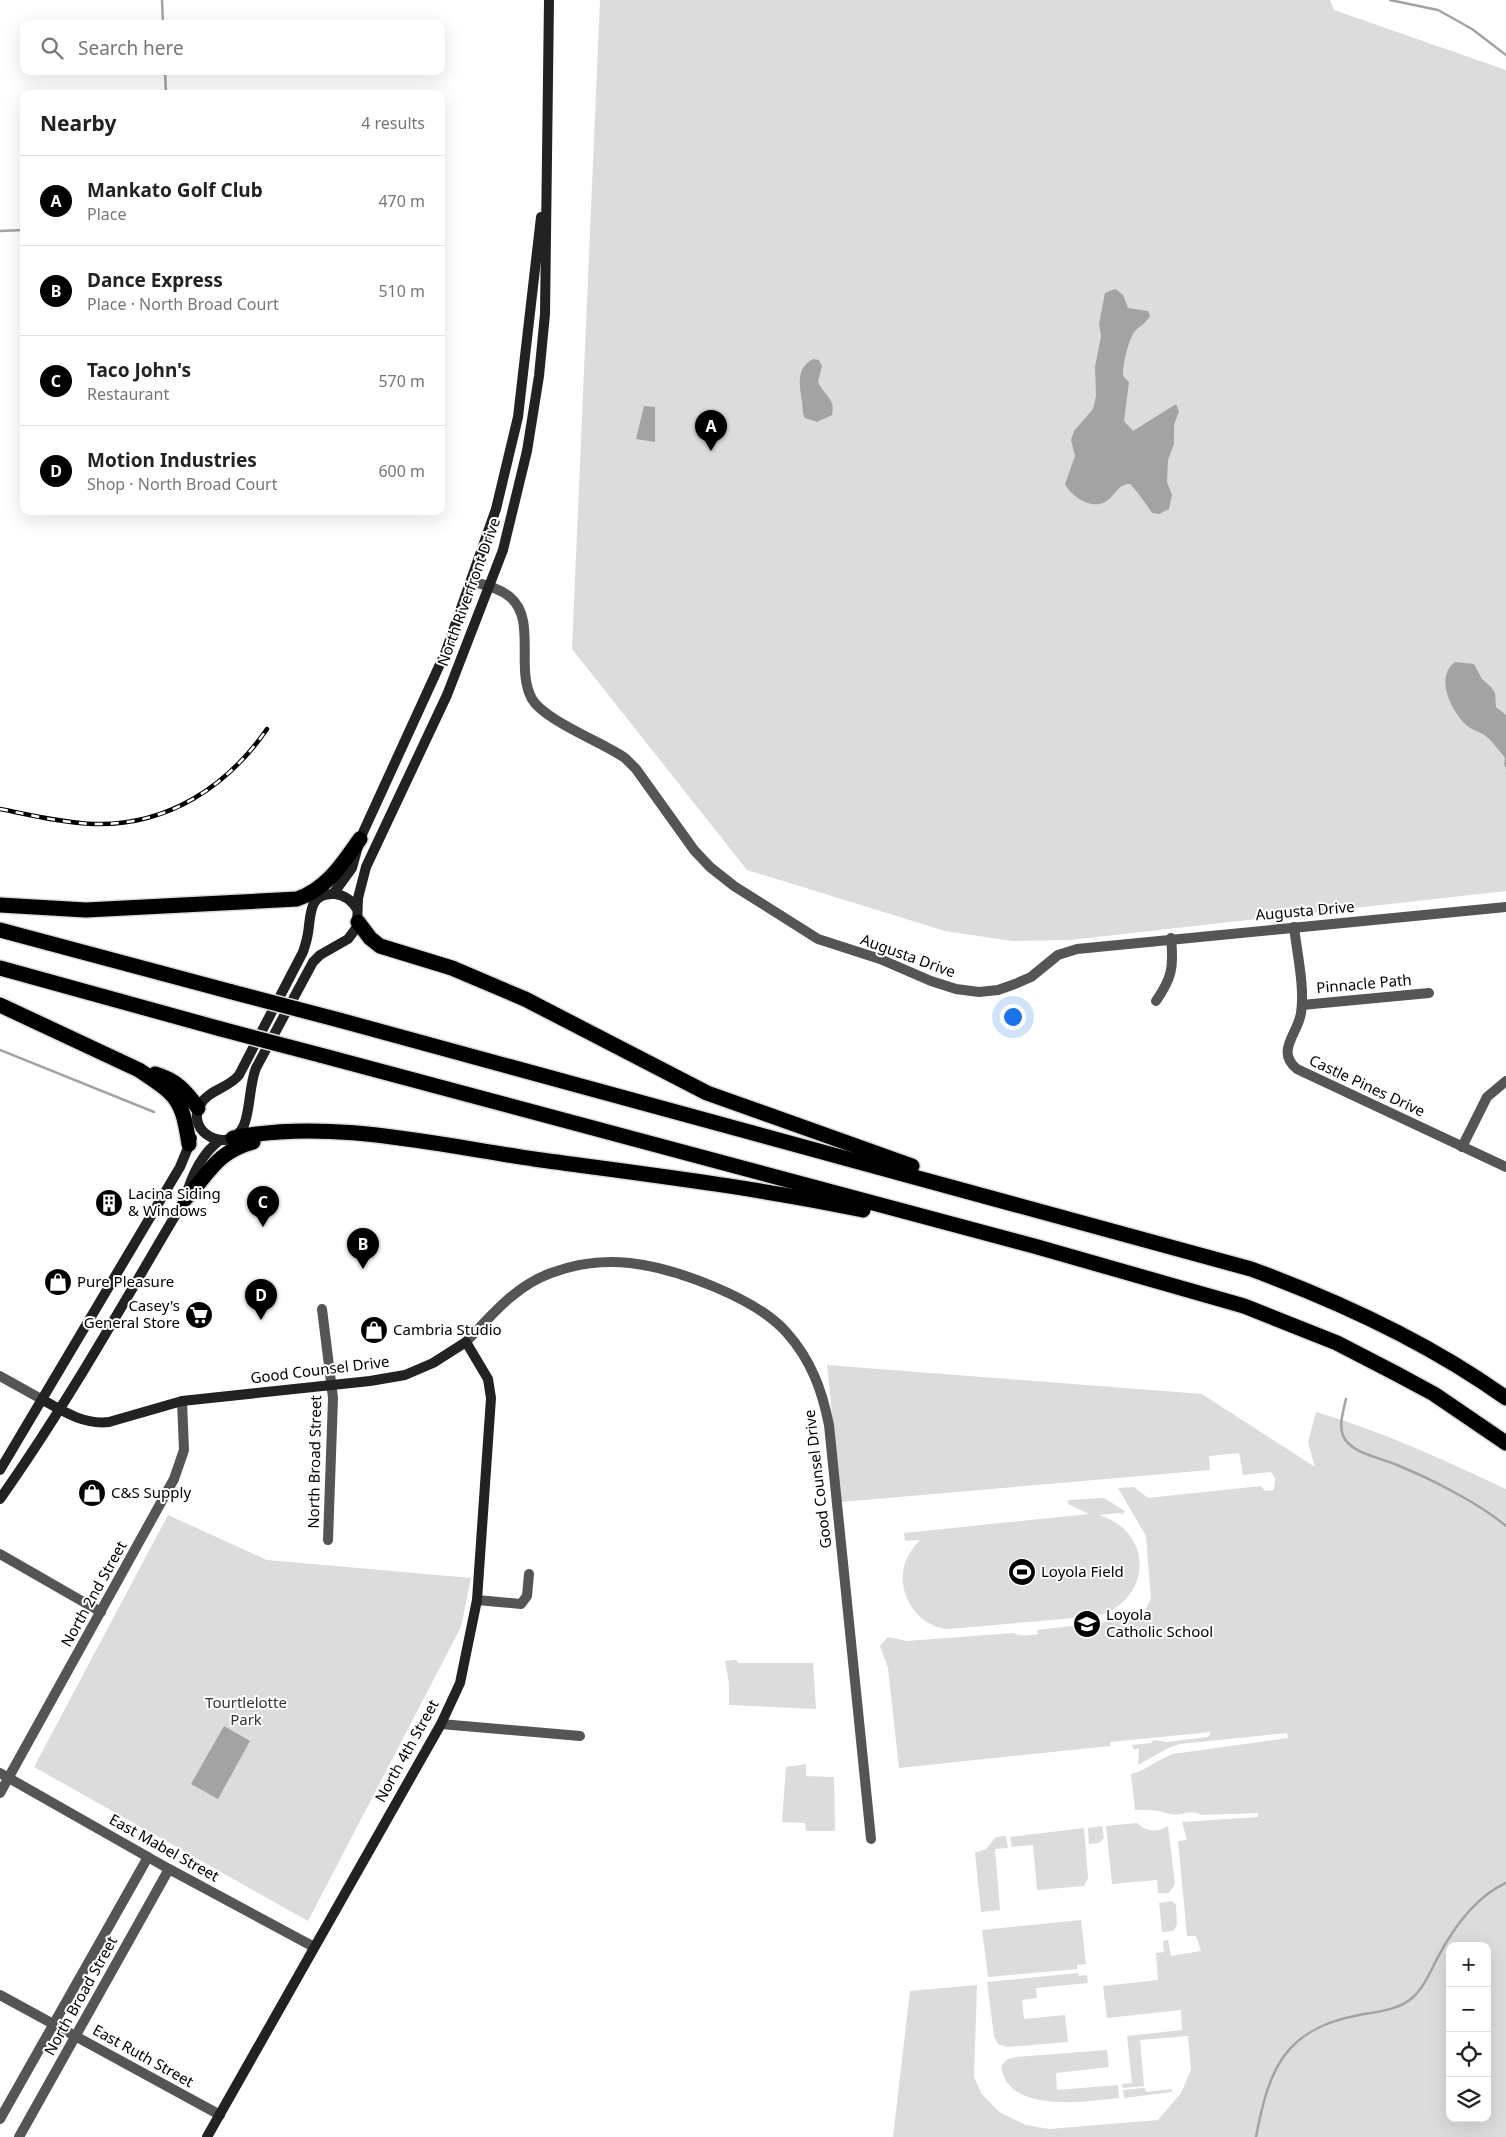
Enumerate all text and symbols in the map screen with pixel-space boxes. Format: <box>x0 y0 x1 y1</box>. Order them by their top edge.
search box <box>20 20 445 75</box>
icon: search <box>38 34 66 62</box>
text: Search here <box>78 35 184 61</box>
text: Nearby <box>40 109 116 137</box>
text: 4 results <box>361 112 425 134</box>
text: Mankato Golf Club <box>87 177 263 203</box>
text: A <box>50 190 62 212</box>
text: 470 m <box>378 190 425 212</box>
text: Place <box>87 203 127 225</box>
text: Dance Express <box>87 267 223 293</box>
text: B <box>51 280 61 302</box>
text: 510 m <box>378 280 425 302</box>
text: Place · North Broad Court <box>87 293 279 315</box>
text: Taco John's <box>87 357 191 383</box>
text: C <box>51 370 61 392</box>
text: 570 m <box>378 370 425 392</box>
text: Restaurant <box>87 383 169 405</box>
pin: A <box>695 410 727 451</box>
text: Motion Industries <box>87 447 257 473</box>
text: D <box>50 460 62 482</box>
text: 600 m <box>378 460 425 482</box>
text: Shop · North Broad Court <box>87 473 277 495</box>
street label: North Riverfront Drive <box>432 515 504 669</box>
street label: Augusta Drive <box>1255 896 1355 924</box>
street label: Augusta Drive <box>858 929 958 981</box>
street label: Pinnacle Path <box>1315 969 1412 997</box>
your location <box>1000 1004 1026 1030</box>
street label: Castle Pines Drive <box>1306 1049 1429 1121</box>
place label: Lacina Siding & Windows <box>128 1183 221 1220</box>
pin: C <box>247 1186 279 1227</box>
building icon: Lacina Siding & Windows <box>94 1188 124 1218</box>
pin: B <box>347 1228 379 1269</box>
shop icon: Pure Pleasure <box>43 1267 73 1297</box>
place label: Pure Pleasure <box>77 1271 174 1291</box>
pin: D <box>245 1279 277 1320</box>
place label: Casey's General Store <box>84 1295 180 1332</box>
supermarket icon: Casey's General Store <box>184 1300 214 1330</box>
shop icon: Cambria Studio <box>359 1315 389 1345</box>
place label: Cambria Studio <box>393 1319 502 1339</box>
street label: Good Counsel Drive <box>249 1351 390 1387</box>
street label: North Broad Street <box>303 1395 325 1529</box>
street label: Good Counsel Drive <box>799 1409 835 1550</box>
shop icon: C&S Supply <box>77 1478 107 1508</box>
place label: C&S Supply <box>111 1482 191 1502</box>
street label: North 2nd Street <box>56 1537 131 1650</box>
sports icon: Loyola Field <box>1007 1557 1037 1587</box>
place label: Loyola Field <box>1041 1561 1124 1581</box>
place label: Loyola Catholic School <box>1106 1604 1213 1641</box>
school or university icon: Loyola Catholic School <box>1072 1609 1102 1639</box>
park label: Tourtlelotte Park <box>205 1692 287 1729</box>
street label: North 4th Street <box>370 1695 443 1805</box>
street label: East Mabel Street <box>106 1809 223 1886</box>
street label: North Broad Street <box>39 1932 121 2059</box>
map controls <box>1446 1942 1491 2122</box>
button: + <box>1446 1942 1491 1987</box>
button: − <box>1446 1987 1491 2032</box>
street label: East Ruth Street <box>90 2019 198 2091</box>
button: locate <box>1446 2032 1491 2077</box>
button: layers <box>1446 2077 1491 2122</box>

